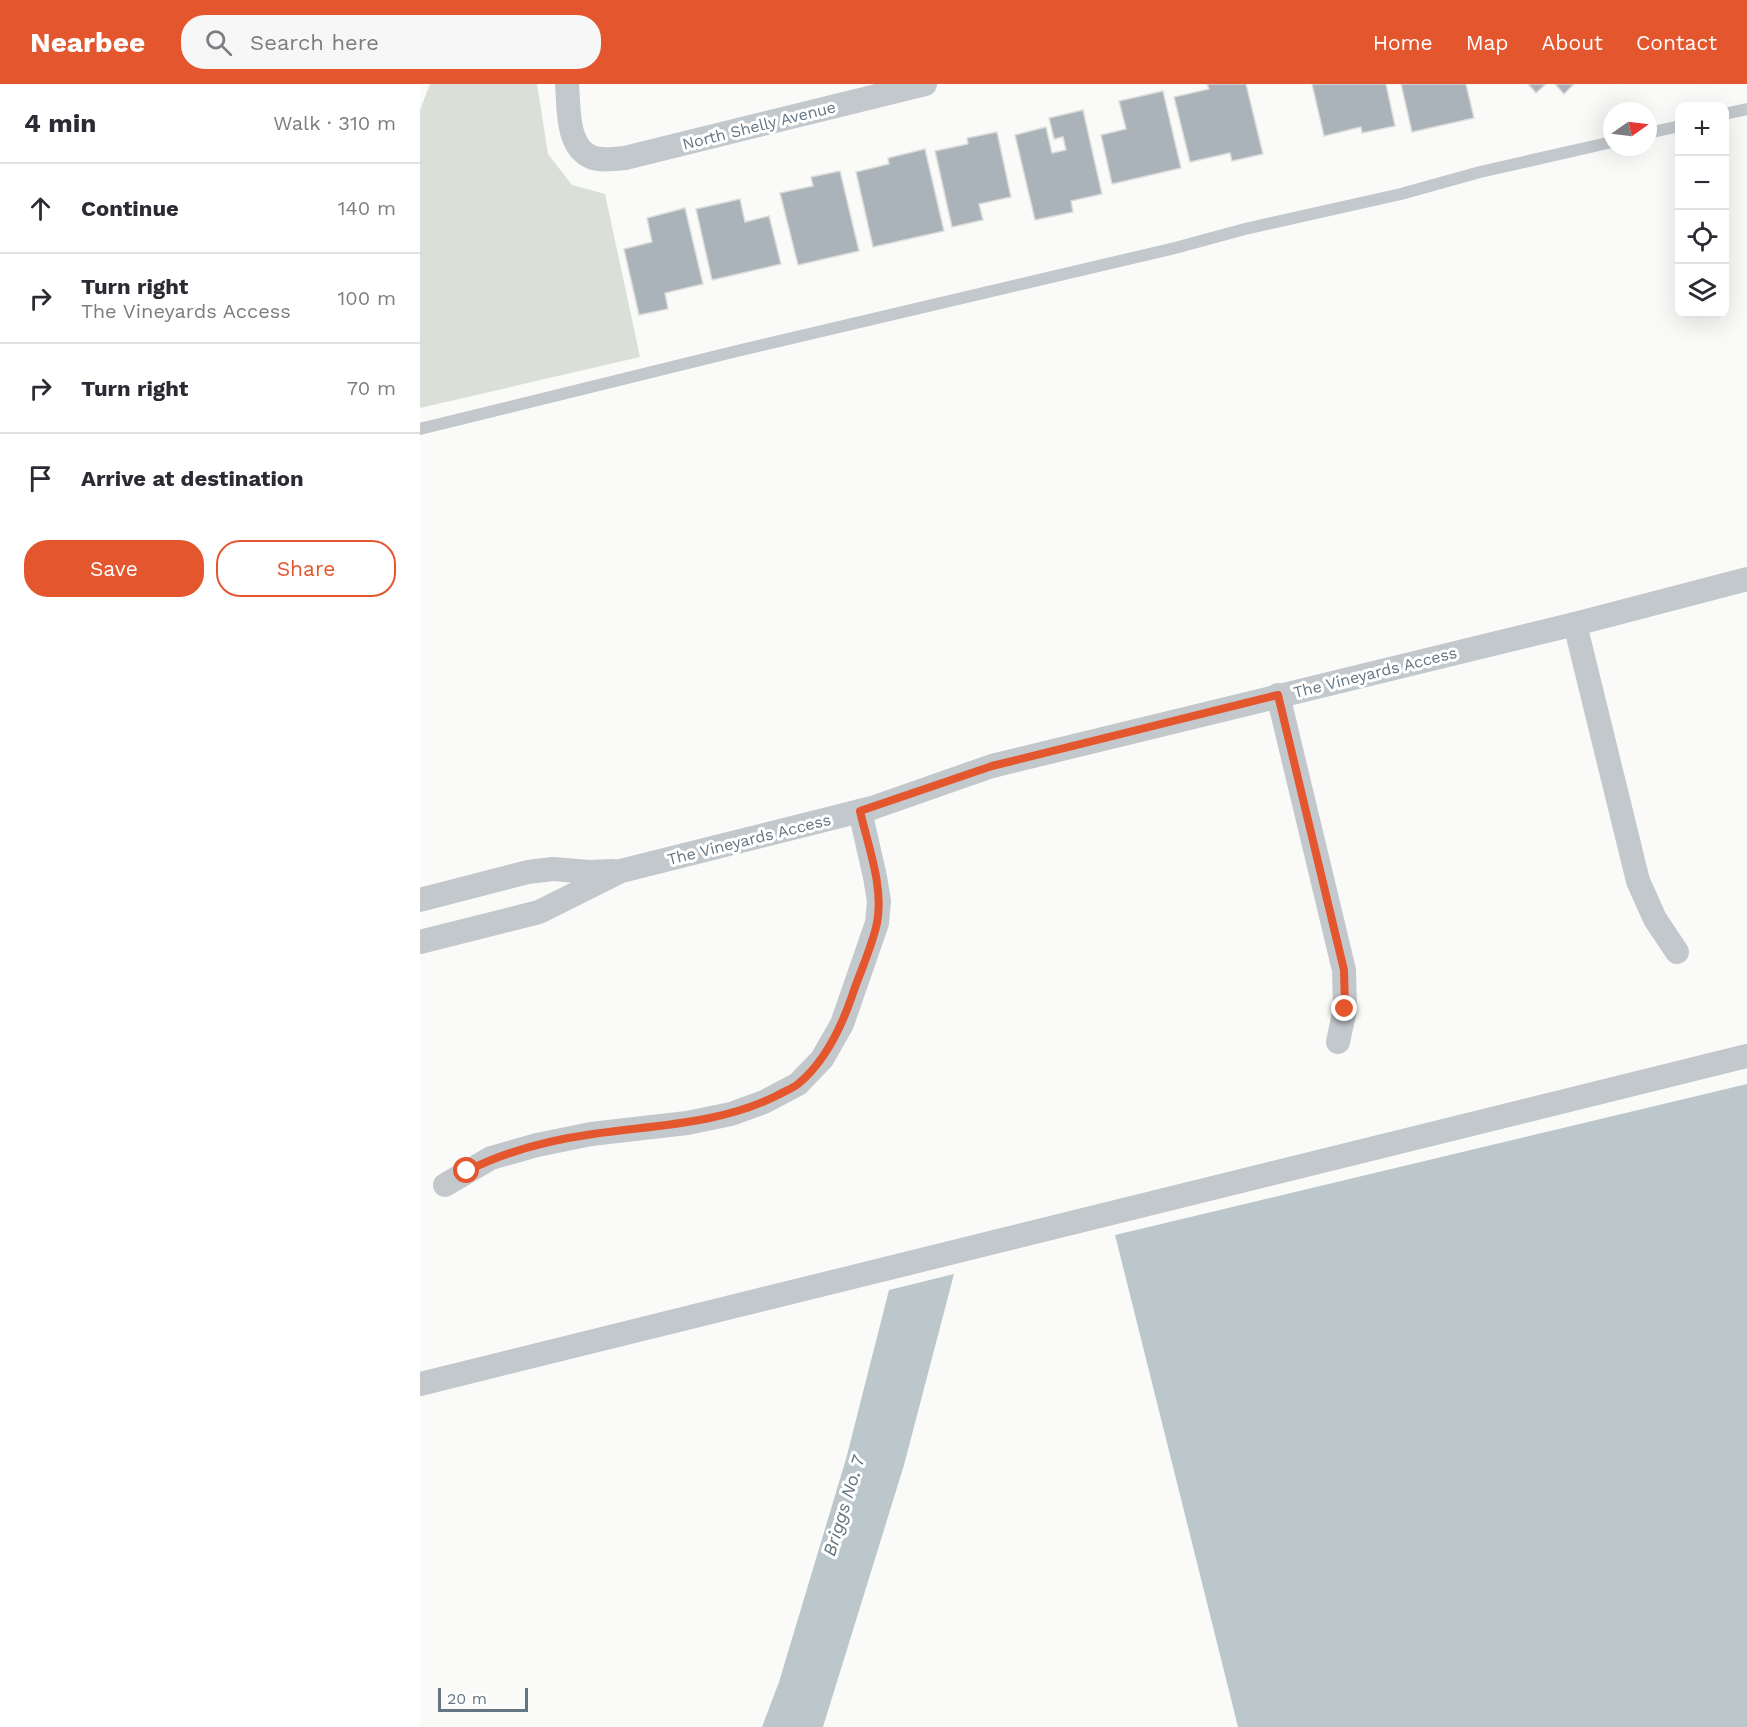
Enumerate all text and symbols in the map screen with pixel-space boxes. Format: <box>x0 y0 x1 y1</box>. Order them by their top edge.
search box <box>181 15 601 69</box>
text: Nearbee <box>30 26 145 59</box>
icon: search <box>202 26 235 59</box>
text: Search here <box>250 30 379 55</box>
text: Home <box>1373 30 1433 55</box>
text: Map <box>1466 30 1509 55</box>
text: About <box>1542 30 1603 55</box>
text: Contact <box>1636 30 1717 55</box>
street label: North Shelly Avenue <box>680 97 838 154</box>
north arrow <box>1603 102 1657 156</box>
map controls <box>1675 102 1729 318</box>
button: + <box>1675 102 1729 156</box>
text: 4 min <box>24 108 96 138</box>
text: Walk · 310 m <box>273 111 396 135</box>
button: − <box>1675 156 1729 210</box>
icon: ahead <box>24 192 57 225</box>
text: Continue <box>81 196 179 221</box>
text: 140 m <box>338 196 396 220</box>
button: locate <box>1675 210 1729 264</box>
button: layers <box>1675 264 1729 318</box>
text: Turn right <box>81 274 188 299</box>
icon: right <box>24 282 57 315</box>
text: 100 m <box>337 286 396 310</box>
text: The Vineyards Access <box>81 299 291 323</box>
icon: right <box>24 372 57 405</box>
text: Turn right <box>81 376 188 401</box>
text: 70 m <box>347 376 396 400</box>
icon: arrive <box>24 462 57 495</box>
text: Arrive at destination <box>81 466 304 491</box>
button: Save <box>24 540 204 597</box>
button: Share <box>216 540 396 597</box>
street label: The Vineyards Access <box>1291 643 1459 702</box>
street label: The Vineyards Access <box>665 810 833 869</box>
route end <box>1331 995 1357 1021</box>
route start <box>453 1157 479 1183</box>
water label: Briggs No. 7 <box>818 1452 869 1558</box>
scale bar <box>438 1685 528 1712</box>
text: 20 m <box>447 1689 487 1708</box>

